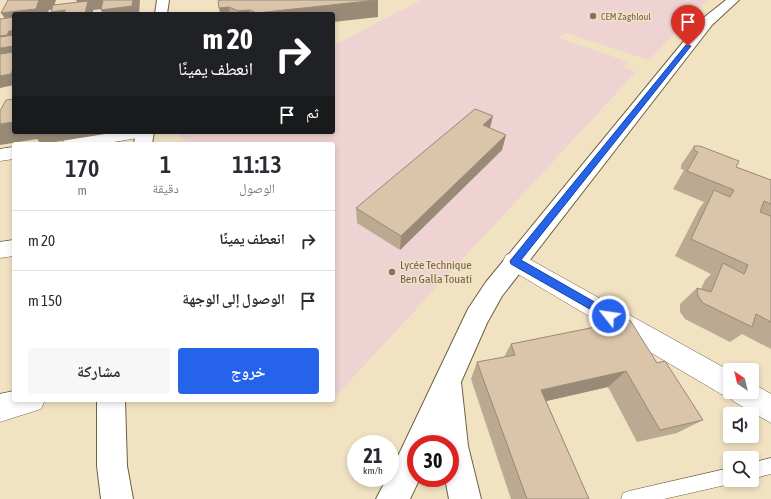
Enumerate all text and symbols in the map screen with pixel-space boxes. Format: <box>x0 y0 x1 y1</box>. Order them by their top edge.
pin <box>671 5 705 46</box>
marker: CEM Zaghloul <box>588 11 598 21</box>
place label: CEM Zaghloul <box>601 11 651 22</box>
icon: arrive <box>677 11 699 33</box>
text: 20 m <box>203 23 253 55</box>
icon: right <box>267 28 319 80</box>
text: انعطف يمينًا <box>178 58 253 79</box>
icon: arrive <box>276 104 298 126</box>
text: ثم <box>306 104 319 121</box>
text: 1 <box>160 151 171 178</box>
text: 11:13 <box>232 151 282 178</box>
text: 170 <box>65 155 99 182</box>
text: دقيقة <box>153 181 179 196</box>
text: الوصول <box>239 181 275 196</box>
text: m <box>78 183 87 198</box>
text: انعطف يمينًا <box>219 230 285 247</box>
icon: right <box>297 230 319 252</box>
text: 20 m <box>28 232 55 249</box>
place label: Lycée Technique Ben Galla Touati <box>400 258 472 286</box>
marker: Lycée Technique Ben Galla Touati <box>387 267 397 277</box>
text: الوصول إلى الوجهة <box>182 290 285 307</box>
icon: arrive <box>297 290 319 312</box>
text: 150 m <box>28 292 62 309</box>
position arrow <box>588 295 630 337</box>
button: مشاركة <box>28 348 170 394</box>
button: خروج <box>178 348 319 394</box>
north arrow <box>723 363 759 399</box>
map controls <box>723 363 759 487</box>
button: sound <box>723 407 759 443</box>
speed limit sign: 30 <box>407 435 459 487</box>
text: 21 <box>364 444 382 467</box>
button: search <box>723 451 759 487</box>
text: km/h <box>363 465 383 476</box>

